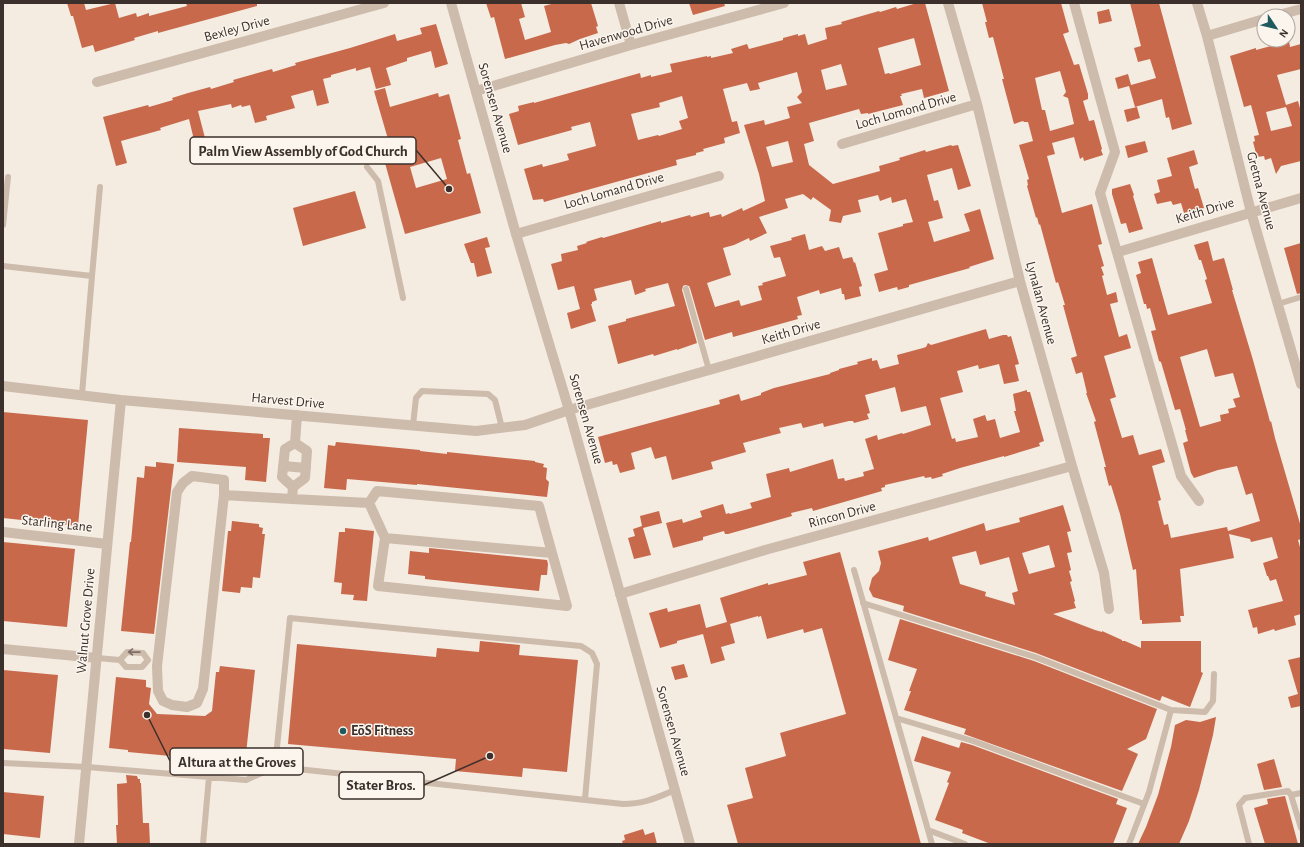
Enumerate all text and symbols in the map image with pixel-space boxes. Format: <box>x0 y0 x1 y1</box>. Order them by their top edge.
north arrow <box>1256 8 1296 48</box>
street label: Havenwood Drive <box>578 13 674 53</box>
street label: Bexley Drive <box>203 14 271 44</box>
text: N <box>1277 27 1290 40</box>
street label: Sorensen Avenue <box>475 61 515 155</box>
street label: Loch Lomond Drive <box>854 90 958 132</box>
callout: Palm View Assembly of God Church <box>190 137 416 164</box>
text: Palm View Assembly of God Church <box>198 144 408 159</box>
street label: Gretna Avenue <box>1244 150 1278 232</box>
street label: Loch Lomand Drive <box>562 170 666 212</box>
street label: Keith Drive <box>1174 195 1236 227</box>
street label: Lynalan Avenue <box>1023 260 1059 346</box>
street label: Keith Drive <box>760 317 822 347</box>
street label: Sorensen Avenue <box>566 372 606 466</box>
street label: Harvest Drive <box>251 391 325 411</box>
street label: Rincon Drive <box>807 499 877 531</box>
street label: Starling Lane <box>21 513 93 535</box>
street label: Walnut Grove Drive <box>74 568 98 674</box>
one-way arrow <box>128 648 141 656</box>
street label: Sorensen Avenue <box>653 684 693 778</box>
place label: EōS Fitness <box>351 724 413 738</box>
marker: EōS Fitness <box>338 726 348 736</box>
callout: Altura at the Groves <box>170 748 303 775</box>
text: Altura at the Groves <box>178 755 296 770</box>
callout: Stater Bros. <box>339 772 424 799</box>
text: Stater Bros. <box>346 778 416 793</box>

